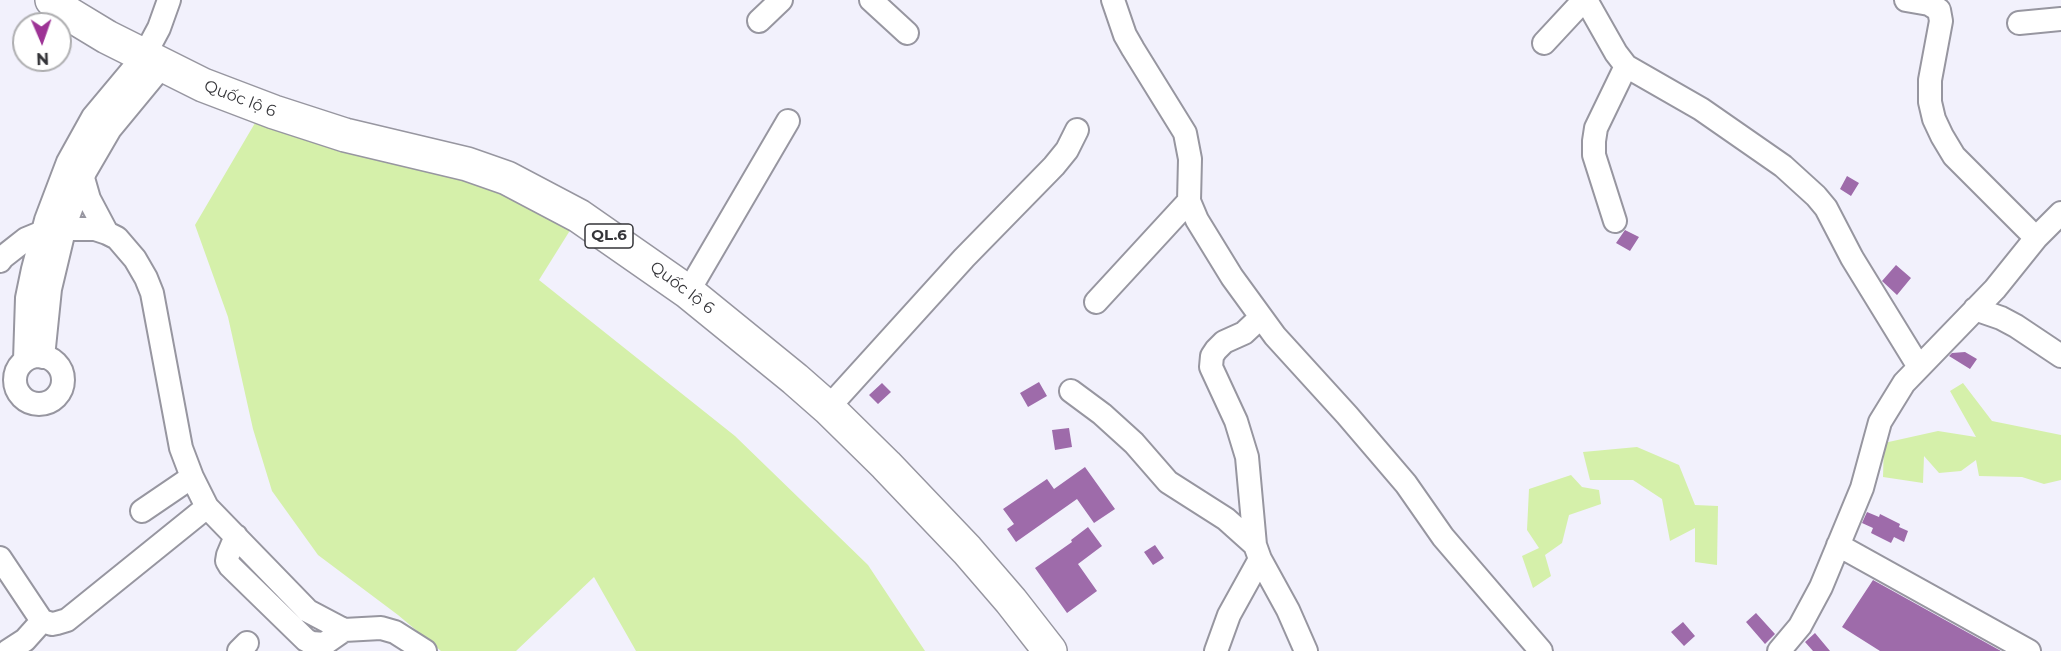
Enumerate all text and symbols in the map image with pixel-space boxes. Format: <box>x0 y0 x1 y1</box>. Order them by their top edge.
north arrow <box>12 12 72 72</box>
text: N <box>36 49 49 68</box>
street label: Quốc lộ 6 <box>201 76 279 122</box>
road number: QL.6 <box>585 224 633 248</box>
street label: Quốc lộ 6 <box>646 258 718 318</box>

